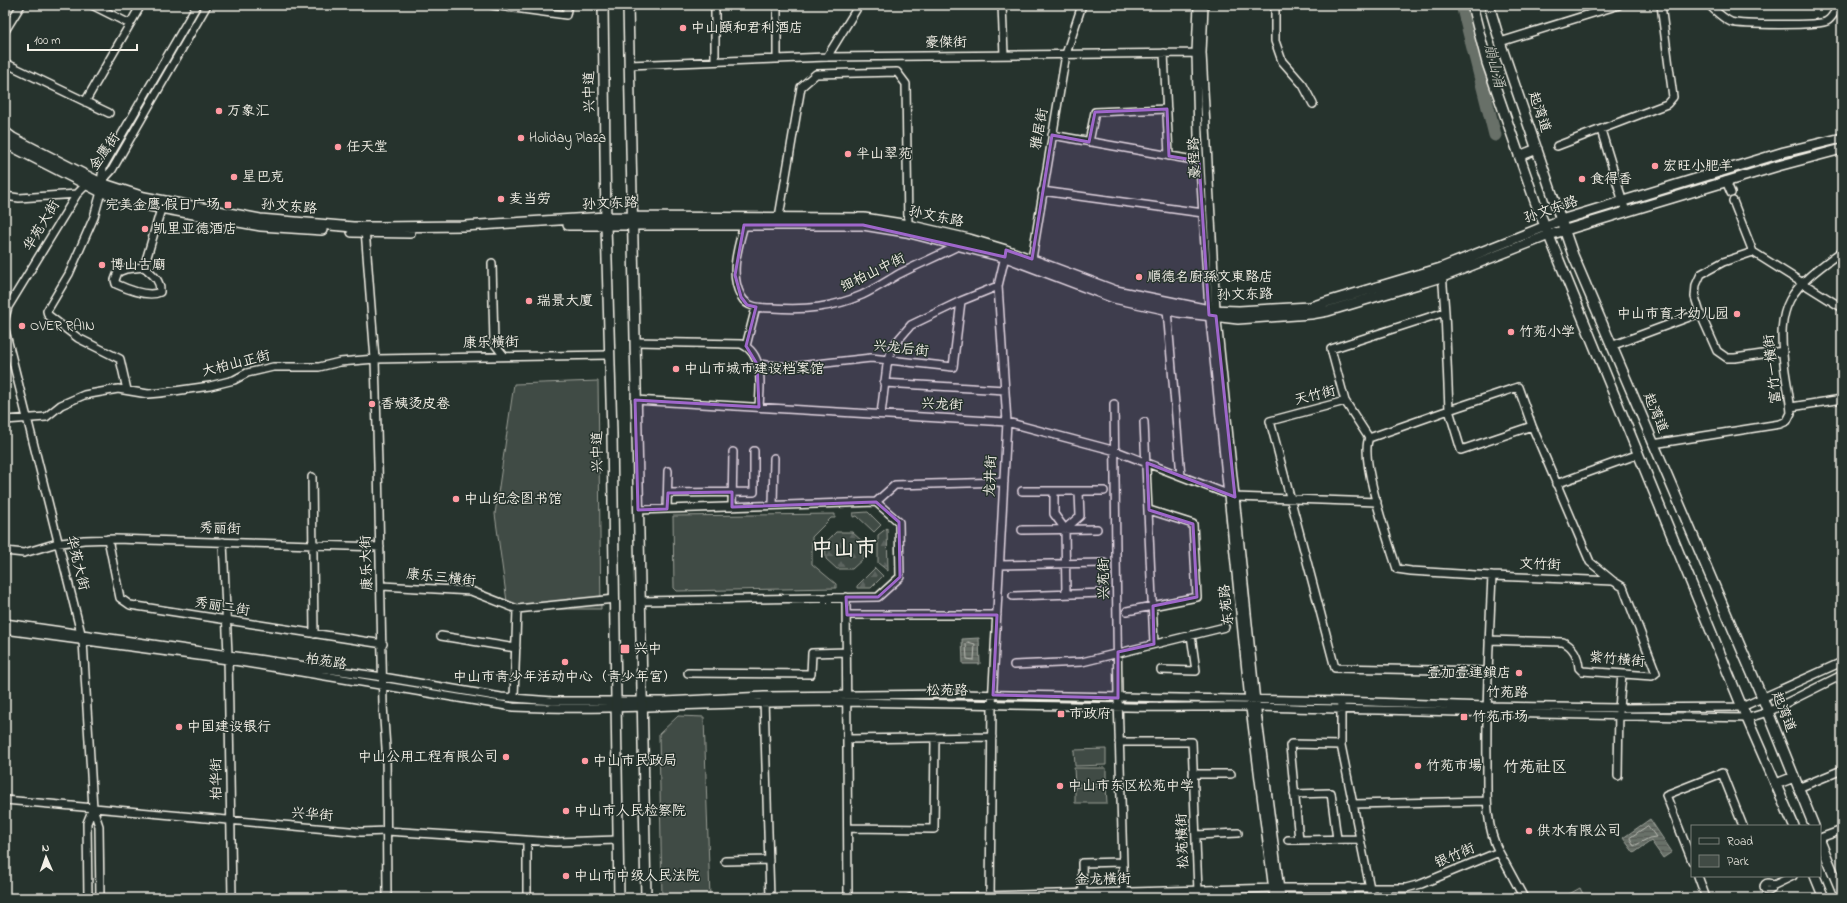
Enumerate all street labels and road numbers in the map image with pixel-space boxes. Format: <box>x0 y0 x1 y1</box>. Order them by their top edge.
street label: 豪傑街 <box>925 32 967 54</box>
street label: 兴中道 <box>579 71 601 113</box>
street label: 起湾道 <box>1522 89 1556 135</box>
street label: 雅居街 <box>1026 106 1054 152</box>
street label: 金鹰街 <box>84 129 126 175</box>
street label: 豪程路 <box>1183 136 1207 180</box>
street label: 孙文东路 <box>1521 191 1581 229</box>
street label: 孙文东路 <box>582 193 638 215</box>
street label: 孙文东路 <box>260 194 318 220</box>
street label: 华苑大街 <box>19 197 65 255</box>
street label: 孙文东路 <box>906 201 966 233</box>
street label: 细柏山中街 <box>837 248 909 298</box>
street label: 孙文东路 <box>1217 284 1273 306</box>
street label: 康乐横街 <box>463 332 519 354</box>
street label: 富竹一横街 <box>1759 333 1787 405</box>
street label: 兴龙后街 <box>872 336 930 362</box>
street label: 大柏山正街 <box>199 345 273 383</box>
street label: 天竹街 <box>1292 381 1338 411</box>
street label: 起湾道 <box>1637 390 1673 436</box>
street label: 兴龙街 <box>920 393 964 417</box>
street label: 兴中道 <box>587 431 609 473</box>
street label: 龙井街 <box>979 454 1003 498</box>
street label: 秀丽街 <box>199 518 241 540</box>
street label: 华苑大街 <box>60 533 94 593</box>
street label: 康乐大街 <box>356 535 378 591</box>
street label: 文竹街 <box>1519 554 1561 576</box>
street label: 兴苑街 <box>1094 558 1115 600</box>
street label: 康乐三横街 <box>405 564 477 592</box>
street label: 东苑路 <box>1214 583 1240 627</box>
street label: 秀丽二街 <box>193 592 251 622</box>
street label: 紫竹横街 <box>1588 647 1646 673</box>
street label: 柏苑路 <box>304 648 348 676</box>
street label: 松苑路 <box>926 680 968 702</box>
street label: 竹苑路 <box>1486 682 1528 704</box>
street label: 起湾道 <box>1765 689 1801 735</box>
street label: 柏华街 <box>206 758 228 800</box>
street label: 兴华街 <box>290 803 334 827</box>
street label: 松苑横街 <box>1172 813 1194 869</box>
street label: 银竹街 <box>1432 838 1478 874</box>
street label: 金龙横街 <box>1075 869 1131 891</box>

